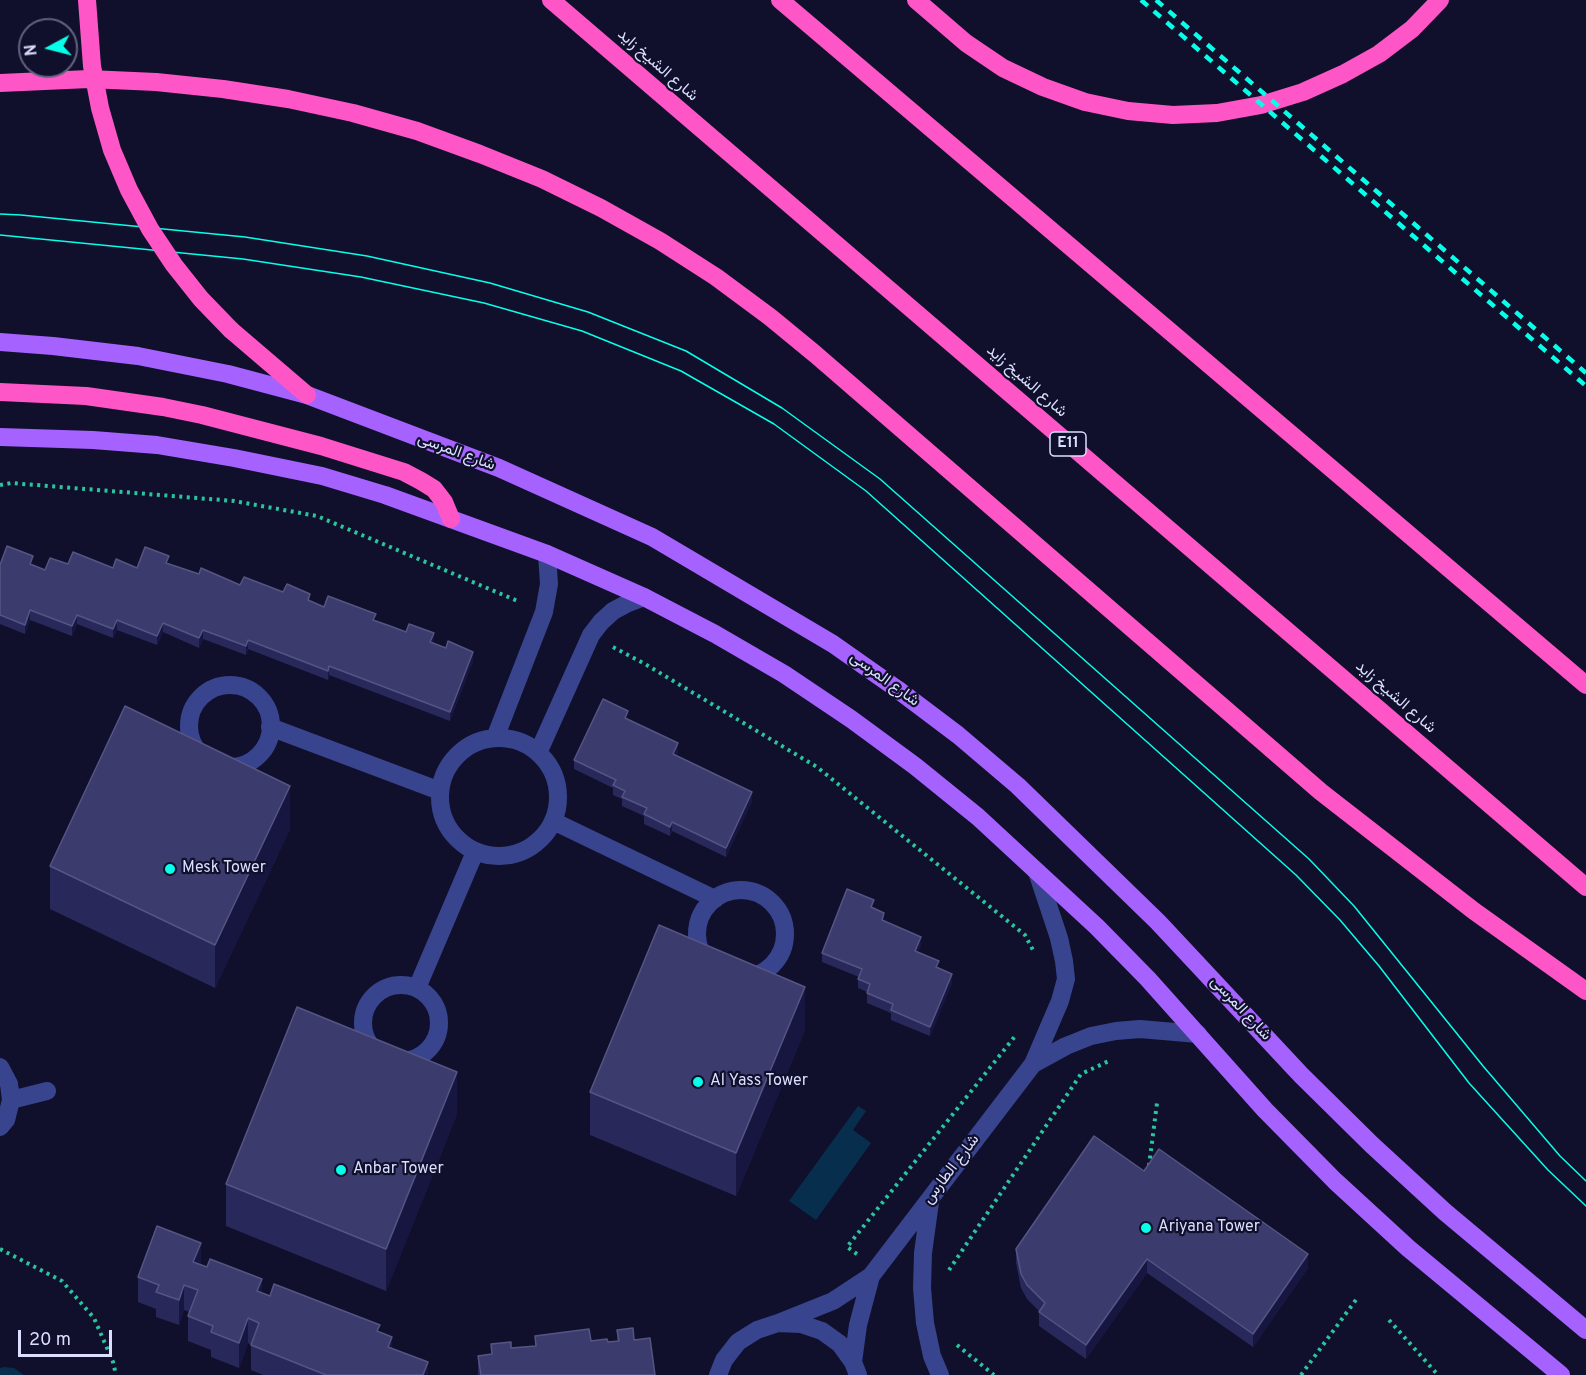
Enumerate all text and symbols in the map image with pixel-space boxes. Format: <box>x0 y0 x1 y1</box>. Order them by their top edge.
north arrow <box>18 18 78 78</box>
street label: شارع الشيخ زايد <box>613 26 701 106</box>
text: N <box>21 43 43 57</box>
street label: شارع الشيخ زايد <box>982 342 1070 422</box>
street label: شارع المرسى <box>414 430 498 476</box>
road number: E11 <box>1050 432 1086 456</box>
street label: شارع المرسى <box>845 648 923 712</box>
street label: شارع الشيخ زايد <box>1351 658 1439 738</box>
place label: Mesk Tower <box>182 859 266 879</box>
marker: Mesk Tower <box>163 862 177 876</box>
street label: شارع المرسى <box>1205 973 1275 1045</box>
place label: Al Yass Tower <box>710 1072 808 1092</box>
marker: Al Yass Tower <box>691 1075 705 1089</box>
street label: شارع الطارس <box>920 1131 984 1209</box>
place label: Anbar Tower <box>353 1160 444 1180</box>
marker: Anbar Tower <box>334 1163 348 1177</box>
place label: Ariyana Tower <box>1158 1218 1260 1238</box>
marker: Ariyana Tower <box>1139 1221 1153 1235</box>
scale bar <box>21 1318 116 1356</box>
text: 20 m <box>29 1329 71 1352</box>

